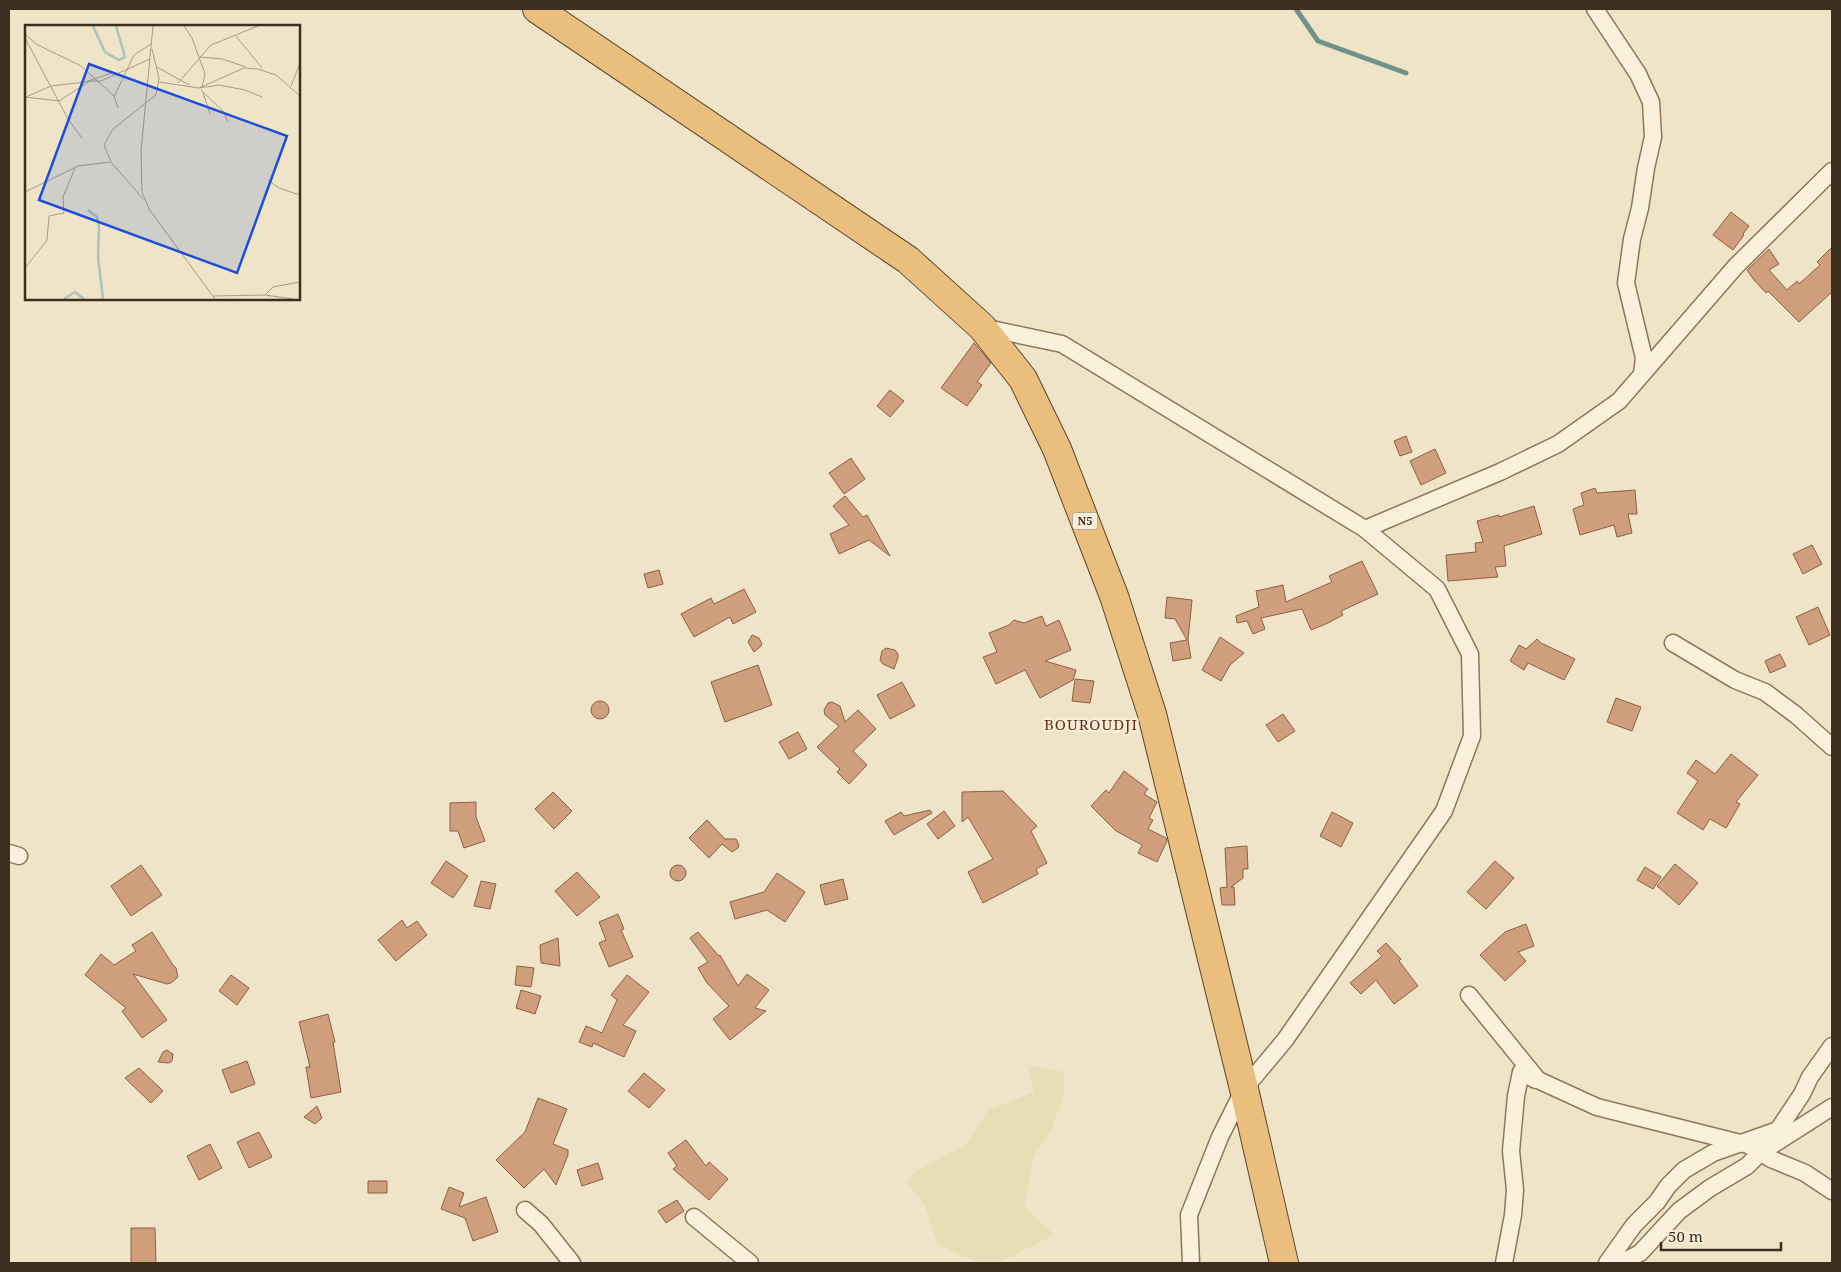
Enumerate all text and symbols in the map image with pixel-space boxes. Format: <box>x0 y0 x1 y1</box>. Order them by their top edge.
inset map <box>25 25 300 300</box>
road number: N5 <box>1072 512 1098 530</box>
district label: BOUROUDJI <box>1044 714 1138 734</box>
scale bar <box>1661 1220 1781 1252</box>
text: 50 m <box>1668 1226 1703 1246</box>

